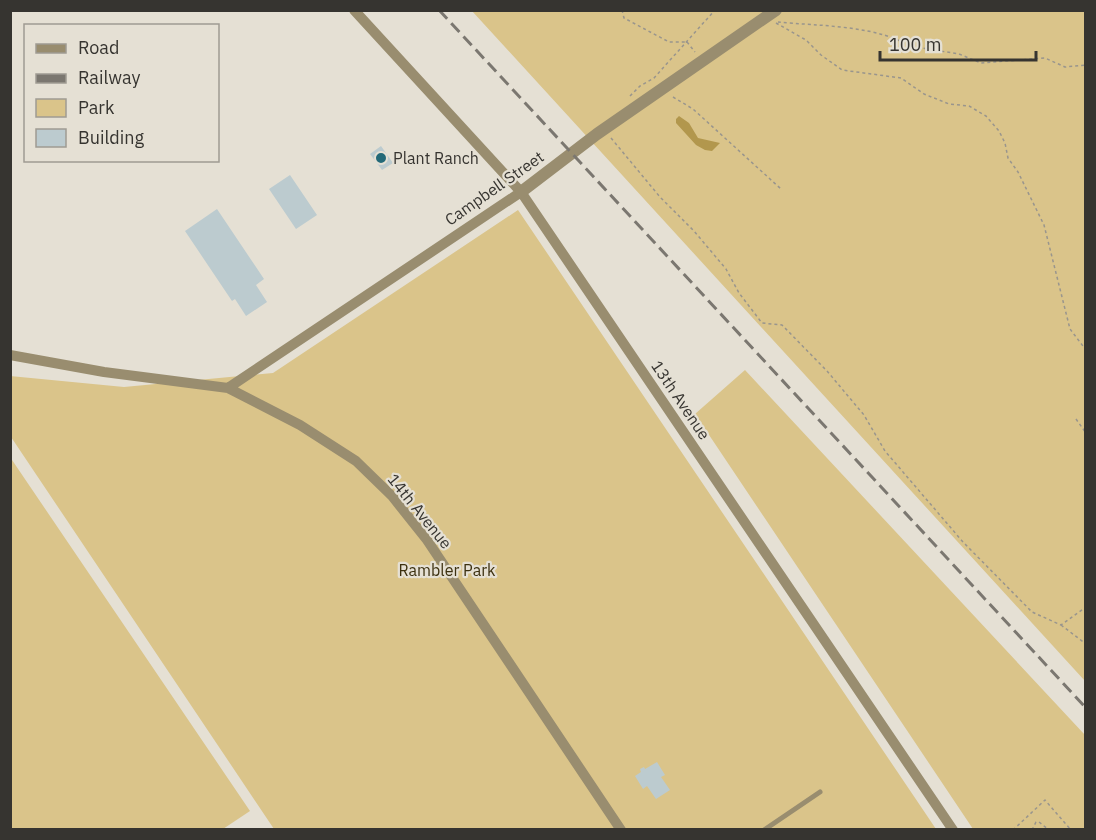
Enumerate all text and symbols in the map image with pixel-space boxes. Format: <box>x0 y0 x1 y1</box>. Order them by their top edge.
legend <box>24 24 219 162</box>
scale bar <box>880 24 1036 62</box>
text: 100 m <box>889 33 941 56</box>
text: Road <box>78 36 119 59</box>
text: Railway <box>78 66 140 89</box>
text: Park <box>78 96 115 119</box>
text: Building <box>78 126 145 149</box>
street label: Campbell Street <box>441 147 547 229</box>
place label: Plant Ranch <box>393 148 479 168</box>
marker: Plant Ranch <box>374 151 388 165</box>
street label: 13th Avenue <box>647 357 715 444</box>
street label: 14th Avenue <box>384 469 457 553</box>
park label: Rambler Park <box>398 560 496 580</box>

